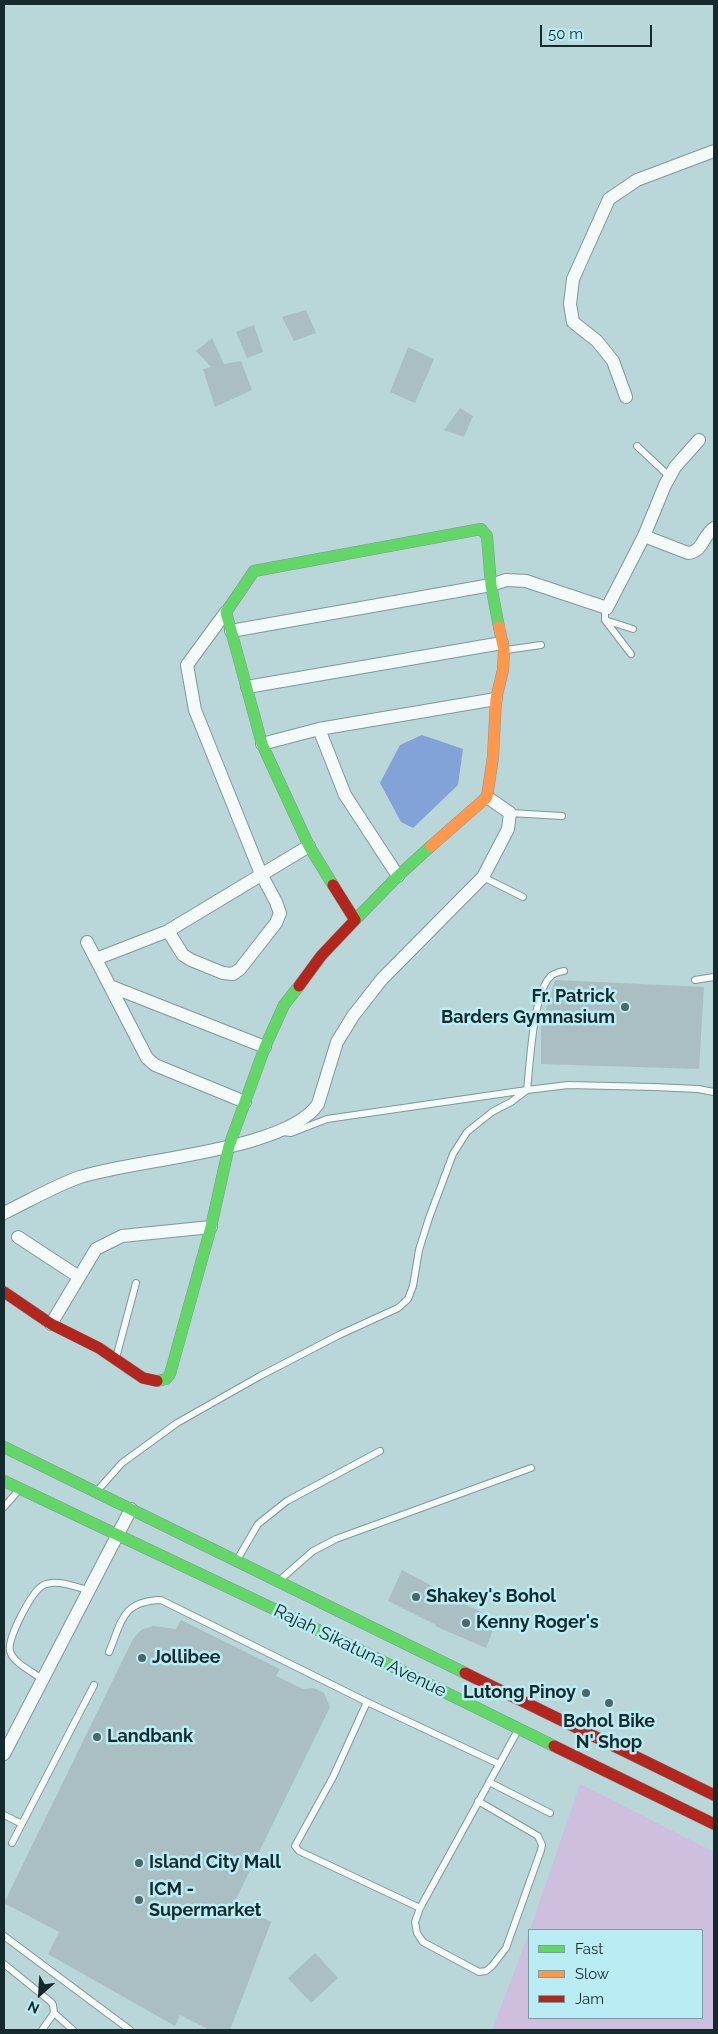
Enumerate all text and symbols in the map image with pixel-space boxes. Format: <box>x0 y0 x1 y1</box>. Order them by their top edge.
scale bar <box>543 15 656 47</box>
text: 50 m <box>548 25 583 43</box>
place label: Fr. Patrick Barders Gymnasium <box>441 986 615 1028</box>
marker: Fr. Patrick Barders Gymnasium <box>619 1001 631 1013</box>
place label: Shakey's Bohol <box>426 1586 556 1608</box>
marker: Shakey's Bohol <box>410 1591 422 1603</box>
street label: Rajah Sikatuna Avenue <box>270 1600 450 1702</box>
place label: Kenny Roger's <box>476 1612 599 1634</box>
marker: Kenny Roger's <box>460 1617 472 1629</box>
place label: Jollibee <box>152 1647 221 1669</box>
marker: Jollibee <box>136 1652 148 1664</box>
place label: Lutong Pinoy <box>463 1682 576 1704</box>
marker: Lutong Pinoy <box>580 1687 592 1699</box>
marker: Bohol Bike N' Shop <box>603 1697 615 1709</box>
place label: Bohol Bike N' Shop <box>563 1711 655 1754</box>
place label: Landbank <box>107 1726 193 1748</box>
marker: Landbank <box>91 1731 103 1743</box>
place label: Island City Mall <box>149 1852 281 1874</box>
marker: Island City Mall <box>133 1857 145 1869</box>
place label: ICM - Supermarket <box>149 1879 261 1922</box>
marker: ICM - Supermarket <box>133 1894 145 1906</box>
legend <box>528 1929 703 2019</box>
text: Fast <box>575 1940 603 1958</box>
text: Slow <box>575 1965 609 1983</box>
north arrow <box>15 1969 65 2019</box>
text: Jam <box>575 1990 604 2008</box>
text: N <box>25 1998 42 2017</box>

